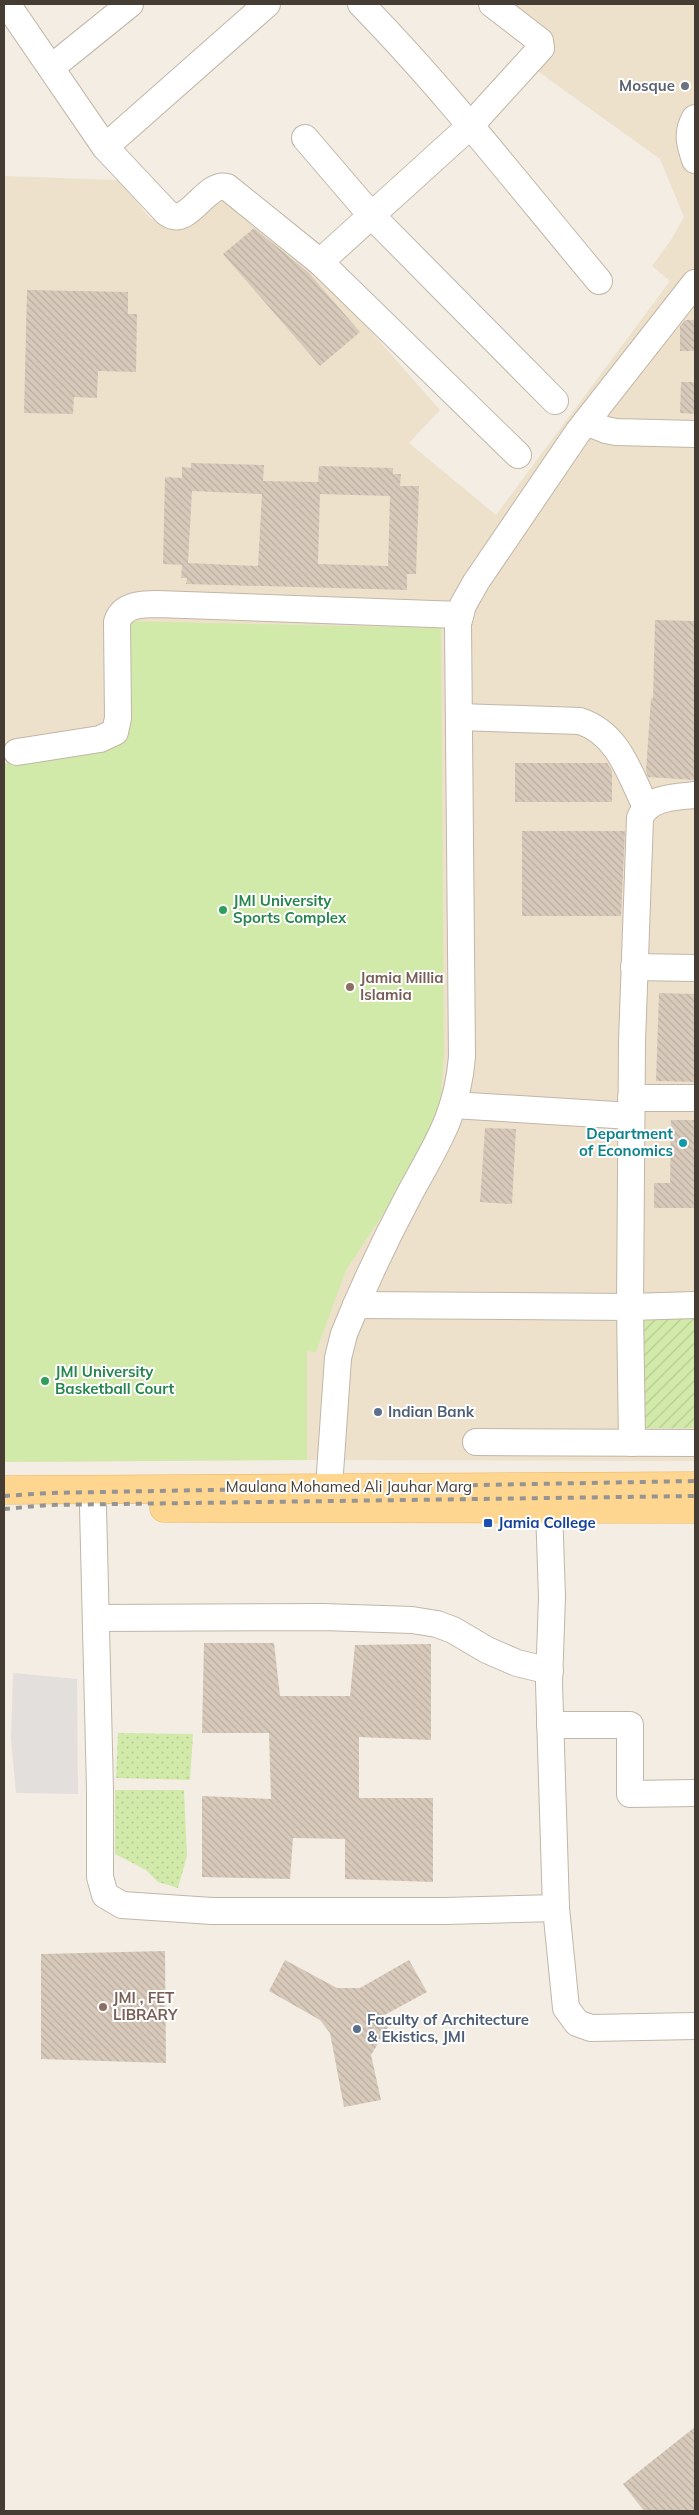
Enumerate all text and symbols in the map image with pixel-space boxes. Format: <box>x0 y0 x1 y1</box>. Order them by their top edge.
place label: Mosque <box>619 76 675 95</box>
marker: Mosque <box>679 80 691 92</box>
place label: JMI University Sports Complex <box>233 891 347 927</box>
marker: JMI University Sports Complex <box>217 904 229 916</box>
place label: Jamia Millia Islamia <box>360 968 444 1004</box>
marker: Jamia Millia Islamia <box>344 981 356 993</box>
place label: Department of Economics <box>579 1124 673 1160</box>
marker: Department of Economics <box>677 1137 689 1149</box>
place label: JMI University Basketball Court <box>55 1362 175 1398</box>
marker: JMI University Basketball Court <box>39 1375 51 1387</box>
place label: Indian Bank <box>388 1402 475 1421</box>
marker: Indian Bank <box>372 1406 384 1418</box>
street label: Maulana Mohamed Ali Jauhar Marg <box>226 1477 472 1496</box>
place label: Jamia College <box>498 1513 596 1532</box>
marker: Jamia College <box>482 1517 494 1529</box>
place label: JMI , FET LIBRARY <box>113 1988 178 2024</box>
marker: JMI , FET LIBRARY <box>97 2001 109 2013</box>
place label: Faculty of Architecture & Ekistics, JMI <box>367 2010 529 2046</box>
marker: Faculty of Architecture & Ekistics, JMI <box>351 2023 363 2035</box>

